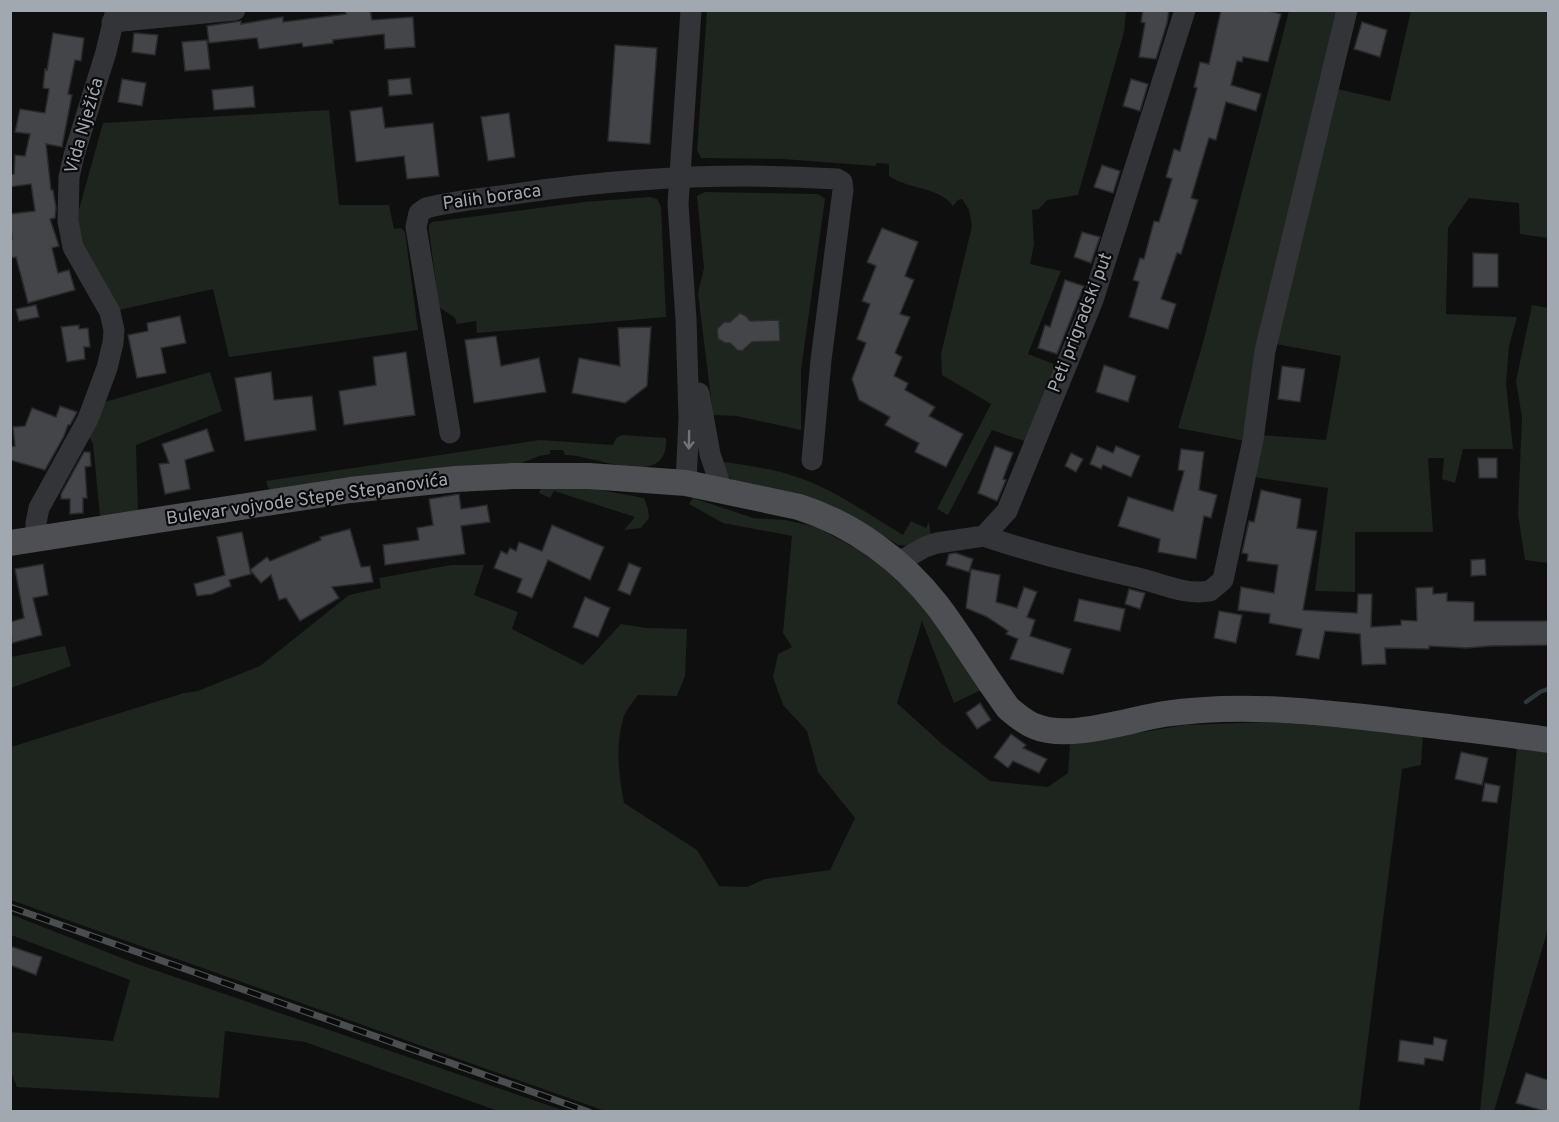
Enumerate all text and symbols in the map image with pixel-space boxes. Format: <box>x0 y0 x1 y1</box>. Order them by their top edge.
street label: Vida Nježića <box>60 75 110 177</box>
street label: Palih boraca <box>441 180 543 216</box>
street label: Peti prigradski put <box>1044 250 1118 396</box>
one-way arrow <box>683 430 695 450</box>
street label: Bulevar vojvode Stepe Stepanovića <box>165 469 449 531</box>

